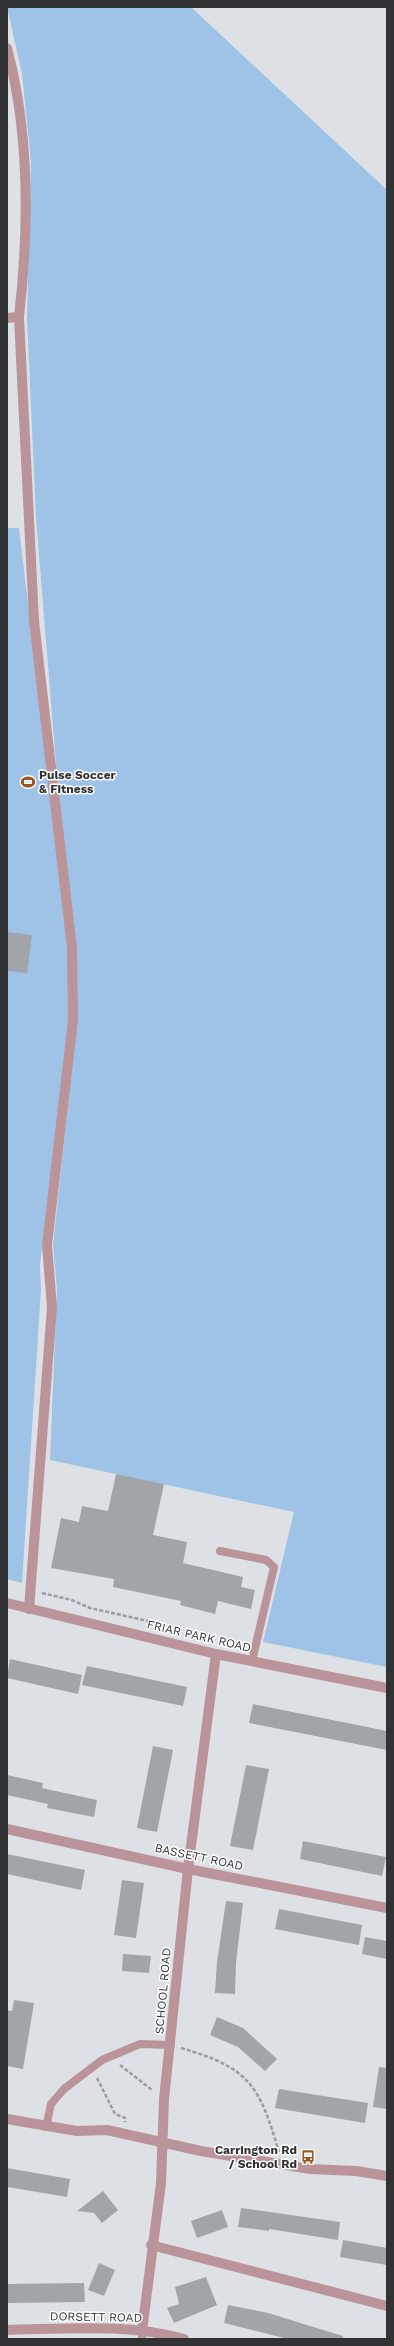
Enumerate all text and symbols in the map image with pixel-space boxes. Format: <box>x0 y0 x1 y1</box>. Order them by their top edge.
place label: Pulse Soccer & Fitness <box>39 768 117 796</box>
sports icon: Pulse Soccer & Fitness <box>20 774 36 790</box>
street label: FRIAR PARK ROAD <box>146 1617 252 1655</box>
street label: BASSETT ROAD <box>154 1841 244 1873</box>
street label: SCHOOL ROAD <box>152 1947 174 2035</box>
place label: Carrington Rd / School Rd <box>215 2143 297 2171</box>
bus stop icon: Carrington Rd / School Rd <box>300 2149 316 2165</box>
street label: DORSETT ROAD <box>50 2309 142 2325</box>

